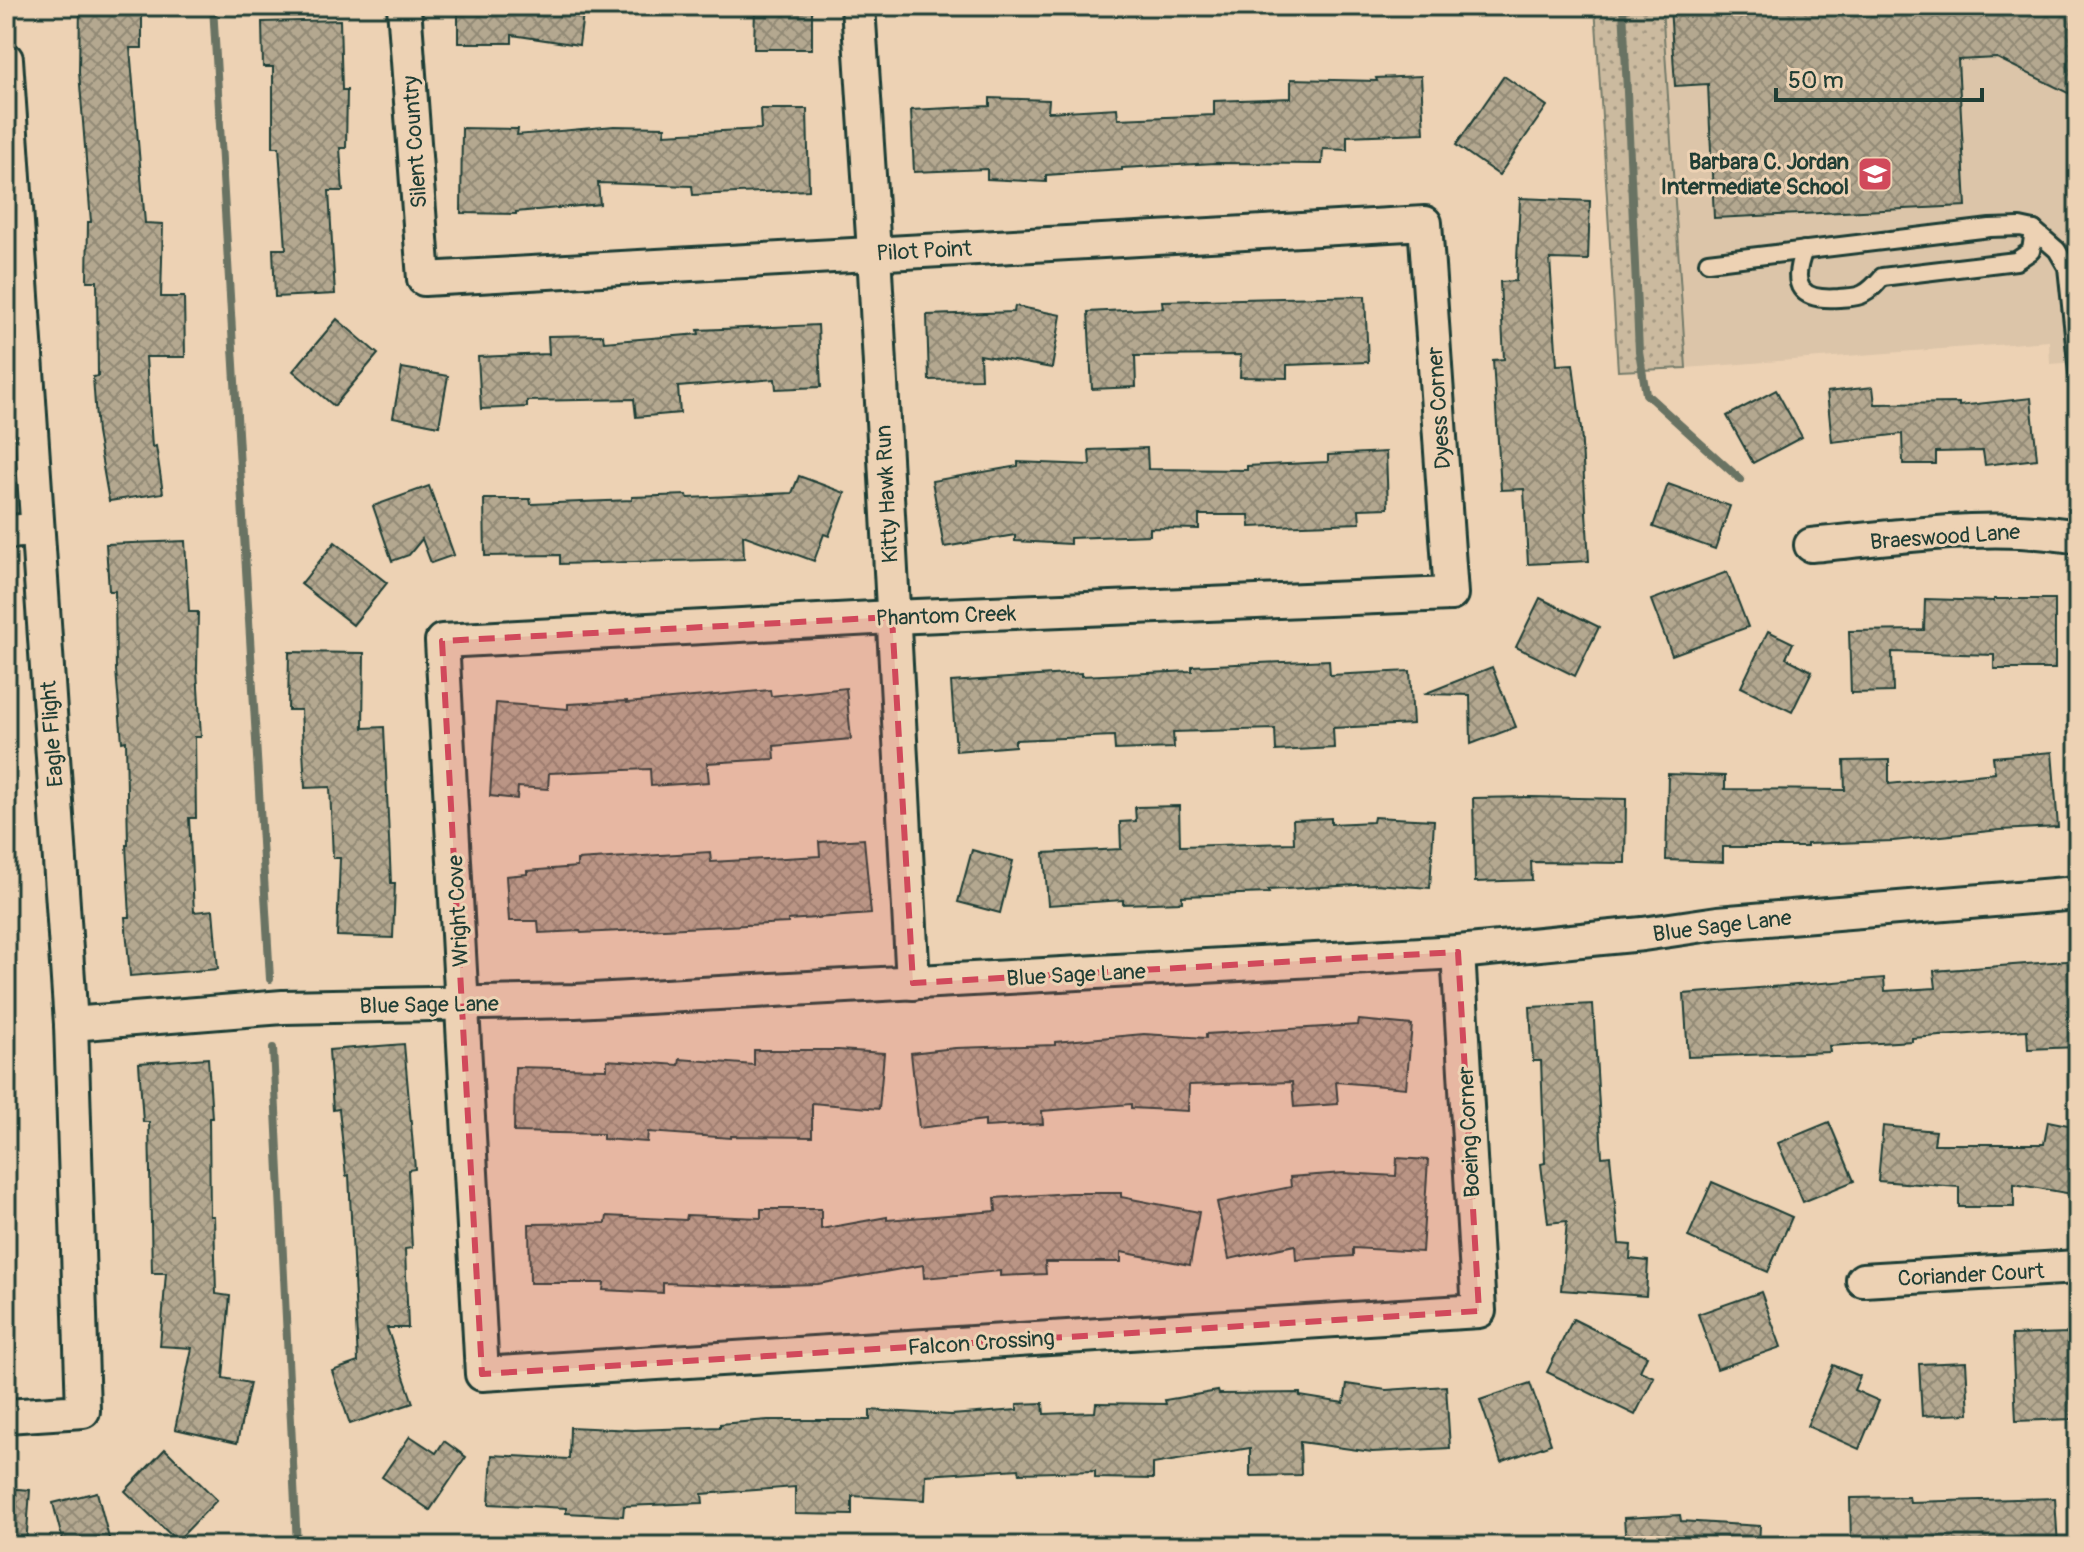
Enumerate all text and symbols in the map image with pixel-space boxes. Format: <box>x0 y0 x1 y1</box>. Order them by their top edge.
scale bar <box>1776 52 1982 102</box>
text: 50 m <box>1788 66 1844 95</box>
street label: Silent Country <box>396 75 434 209</box>
place label: Barbara C. Jordan Intermediate School <box>1661 148 1849 201</box>
school or university icon: Barbara C. Jordan Intermediate School <box>1856 155 1894 193</box>
street label: Pilot Point <box>876 235 973 267</box>
street label: Dyess Corner <box>1421 346 1457 470</box>
street label: Kitty Hawk Run <box>869 424 905 564</box>
street label: Braeswood Lane <box>1869 518 2021 556</box>
street label: Phantom Creek <box>875 600 1017 632</box>
street label: Eagle Flight <box>34 680 70 788</box>
street label: Wright Cove <box>441 854 475 968</box>
street label: Blue Sage Lane <box>1651 904 1793 948</box>
street label: Blue Sage Lane <box>1006 957 1147 993</box>
street label: Blue Sage Lane <box>359 990 499 1020</box>
street label: Boeing Corner <box>1452 1065 1486 1198</box>
street label: Coriander Court <box>1897 1257 2045 1293</box>
street label: Falcon Crossing <box>907 1324 1055 1362</box>

